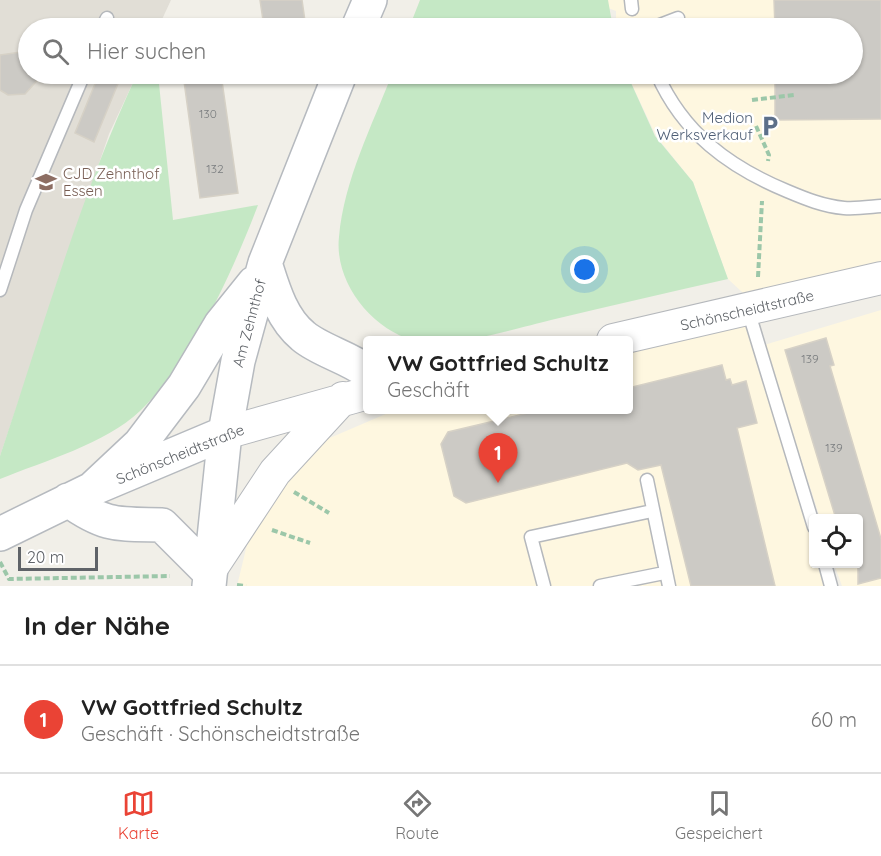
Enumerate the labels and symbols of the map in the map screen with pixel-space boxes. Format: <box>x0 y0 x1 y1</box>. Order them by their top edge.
house number: 130 <box>199 106 217 121</box>
place label: Medion Werksverkauf <box>657 108 754 144</box>
parking icon: Medion Werksverkauf <box>758 114 782 138</box>
house number: 132 <box>206 161 224 176</box>
place label: CJD Zehnthof Essen <box>63 164 160 200</box>
school or university icon: CJD Zehnthof Essen <box>34 170 58 194</box>
your location <box>570 255 599 284</box>
street label: Am Zehnthof <box>228 276 270 369</box>
street label: Schönscheidtstraße <box>678 285 816 335</box>
house number: 139 <box>801 351 819 366</box>
street label: Schönscheidtstraße <box>113 420 247 488</box>
pin: 1 <box>478 434 518 483</box>
house number: 139 <box>825 440 843 455</box>
scale bar <box>18 544 98 572</box>

